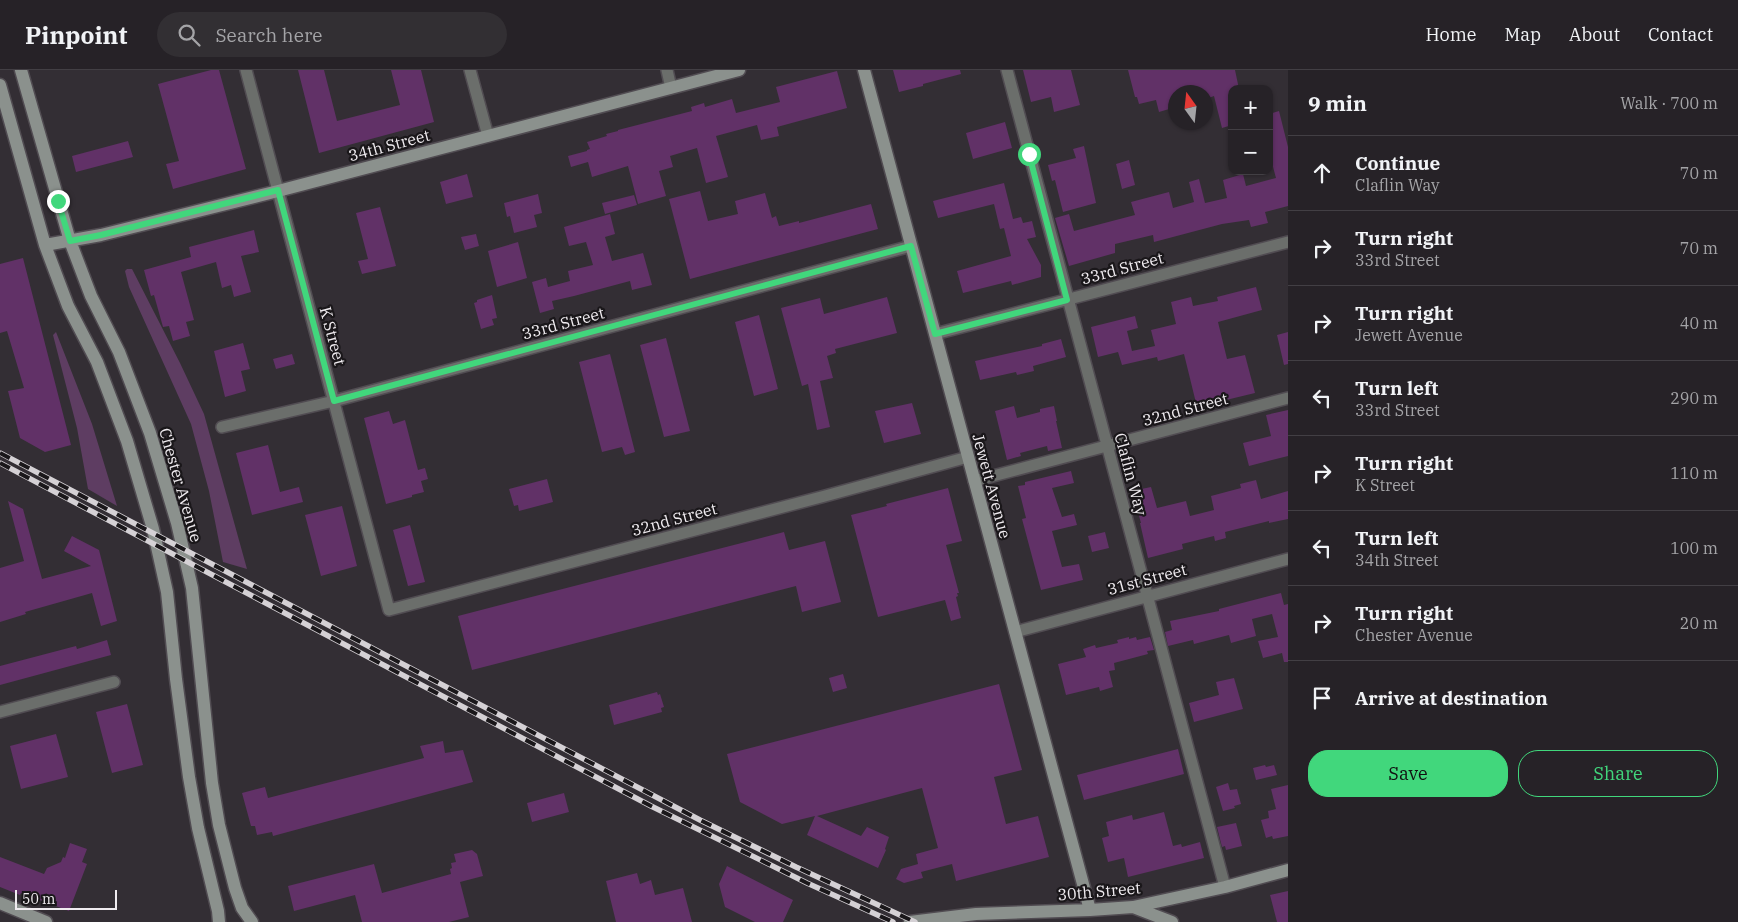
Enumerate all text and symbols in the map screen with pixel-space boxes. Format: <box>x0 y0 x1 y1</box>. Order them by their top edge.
search box <box>157 12 507 57</box>
text: Pinpoint <box>25 19 127 51</box>
icon: search <box>175 21 203 49</box>
text: Search here <box>215 23 322 47</box>
text: Home <box>1425 23 1477 46</box>
text: Map <box>1505 23 1541 46</box>
text: About <box>1569 23 1620 46</box>
text: Contact <box>1648 23 1713 46</box>
north arrow <box>1168 85 1213 130</box>
map controls <box>1228 85 1273 175</box>
button: + <box>1228 85 1273 130</box>
text: 9 min <box>1308 89 1367 117</box>
text: Walk · 700 m <box>1620 93 1718 113</box>
street label: 34th Street <box>346 124 432 165</box>
button: − <box>1228 130 1273 175</box>
route start <box>1018 143 1041 166</box>
text: Continue <box>1355 151 1440 175</box>
icon: ahead <box>1308 159 1336 187</box>
text: 70 m <box>1680 163 1718 183</box>
text: Claflin Way <box>1355 175 1440 195</box>
route end <box>47 190 70 213</box>
text: Turn right <box>1355 226 1453 250</box>
icon: right <box>1308 234 1336 262</box>
text: 70 m <box>1680 238 1718 258</box>
street label: 33rd Street <box>1079 247 1166 289</box>
text: 33rd Street <box>1355 250 1440 270</box>
text: Turn right <box>1355 301 1453 325</box>
street label: 33rd Street <box>520 302 607 344</box>
street label: K Street <box>316 304 351 368</box>
icon: right <box>1308 309 1336 337</box>
text: 40 m <box>1680 313 1718 333</box>
text: Jewett Avenue <box>1355 325 1463 345</box>
text: Turn left <box>1355 376 1438 400</box>
icon: left <box>1308 384 1336 412</box>
street label: 32nd Street <box>1140 388 1230 430</box>
text: 290 m <box>1670 388 1718 408</box>
text: 33rd Street <box>1355 400 1440 420</box>
street label: Chester Avenue <box>155 426 207 544</box>
street label: Jewett Avenue <box>968 431 1016 541</box>
street label: Claflin Way <box>1110 431 1152 518</box>
text: Turn right <box>1355 451 1453 475</box>
icon: right <box>1308 459 1336 487</box>
text: 110 m <box>1670 463 1718 483</box>
text: K Street <box>1355 475 1415 495</box>
street label: 32nd Street <box>629 498 719 540</box>
text: Turn left <box>1355 526 1438 550</box>
icon: left <box>1308 534 1336 562</box>
text: 100 m <box>1670 538 1718 558</box>
text: 34th Street <box>1355 550 1439 570</box>
street label: 31st Street <box>1105 559 1189 599</box>
text: Turn right <box>1355 601 1453 625</box>
icon: right <box>1308 609 1336 637</box>
text: 20 m <box>1680 613 1718 633</box>
text: Chester Avenue <box>1355 625 1473 645</box>
icon: arrive <box>1308 684 1336 712</box>
text: Arrive at destination <box>1355 686 1548 710</box>
button: Save <box>1308 750 1508 797</box>
button: Share <box>1518 750 1718 797</box>
street label: 30th Street <box>1057 877 1142 905</box>
scale bar <box>15 887 118 910</box>
text: 50 m <box>22 890 55 908</box>

